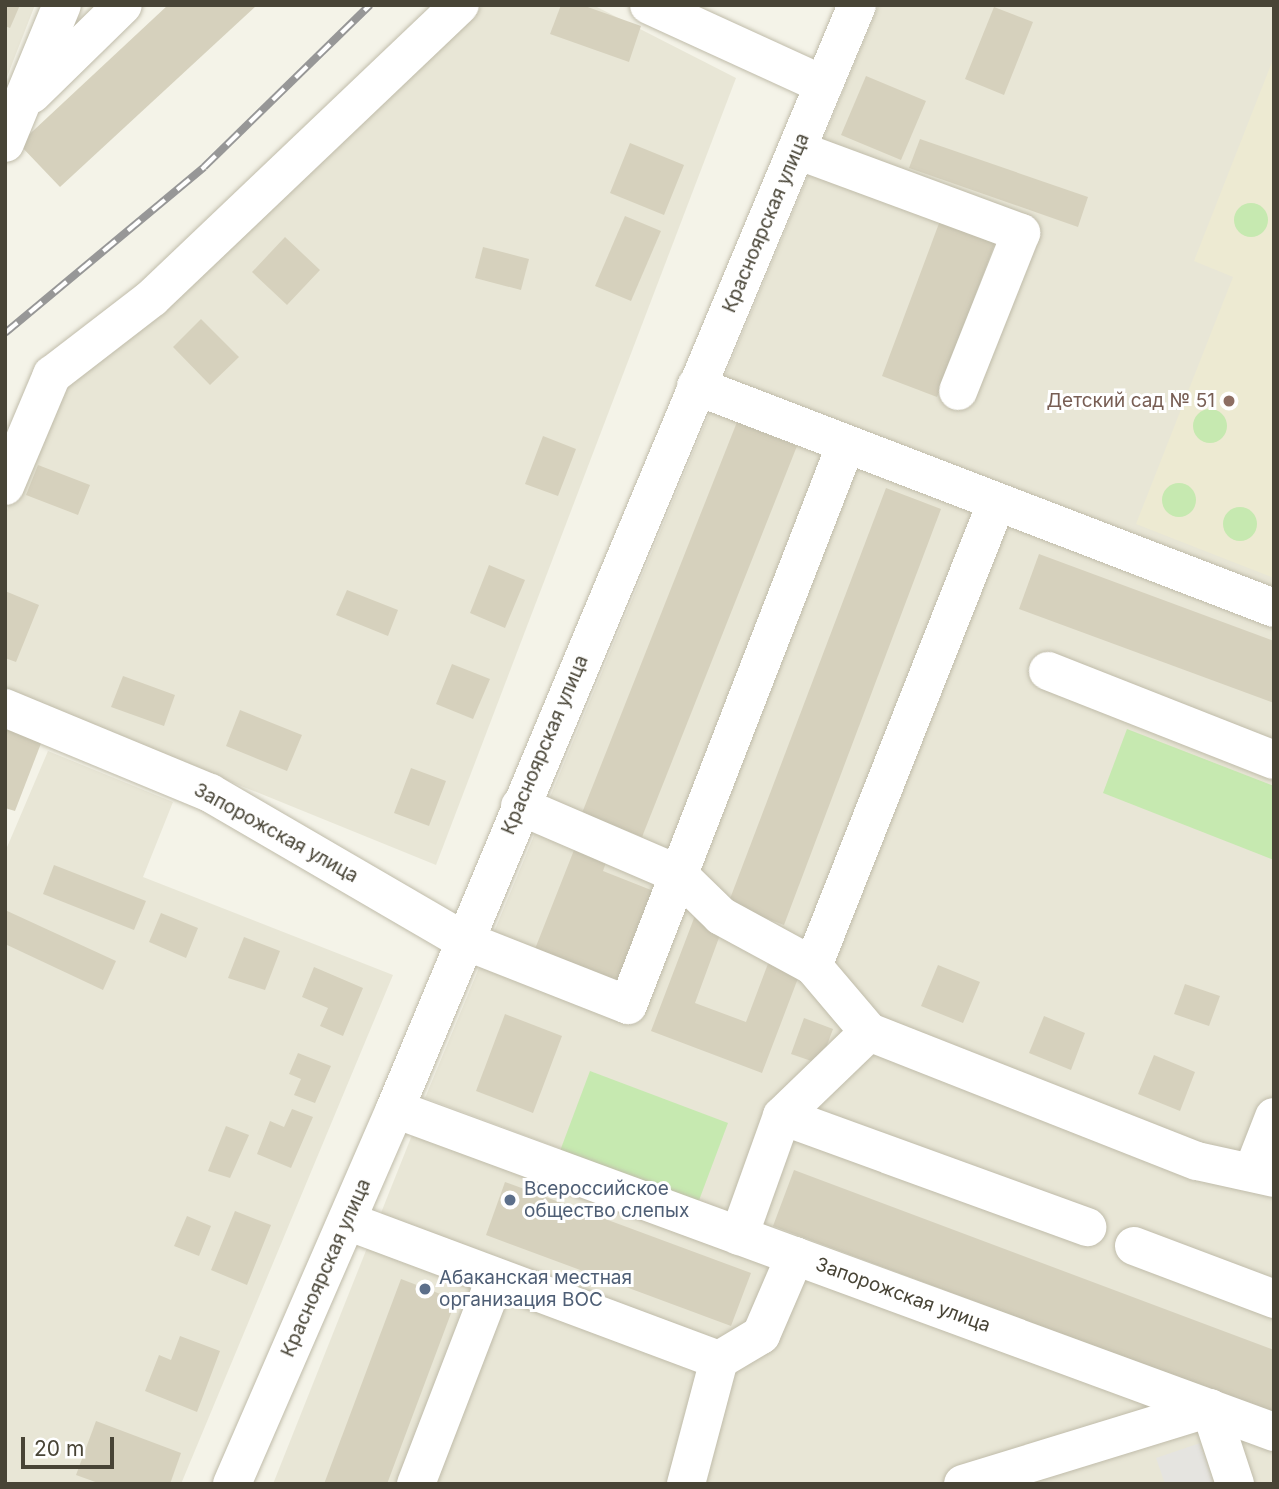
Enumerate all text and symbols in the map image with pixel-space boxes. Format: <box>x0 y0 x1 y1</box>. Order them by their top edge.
street label: Красноярская улица <box>718 130 814 316</box>
place label: Детский сад № 51 <box>1046 390 1215 412</box>
marker: Детский сад № 51 <box>1221 393 1237 409</box>
street label: Красноярская улица <box>497 652 593 838</box>
street label: Запорожская улица <box>190 778 362 888</box>
street label: Красноярская улица <box>276 1175 376 1361</box>
place label: Всероссийское общество слепых <box>524 1178 689 1222</box>
marker: Всероссийское общество слепых <box>502 1192 518 1208</box>
street label: Запорожская улица <box>813 1253 993 1337</box>
place label: Абаканская местная организация ВОС <box>439 1267 632 1311</box>
marker: Абаканская местная организация ВОС <box>417 1281 433 1297</box>
scale bar <box>24 1422 117 1466</box>
text: 20 m <box>34 1436 84 1461</box>

